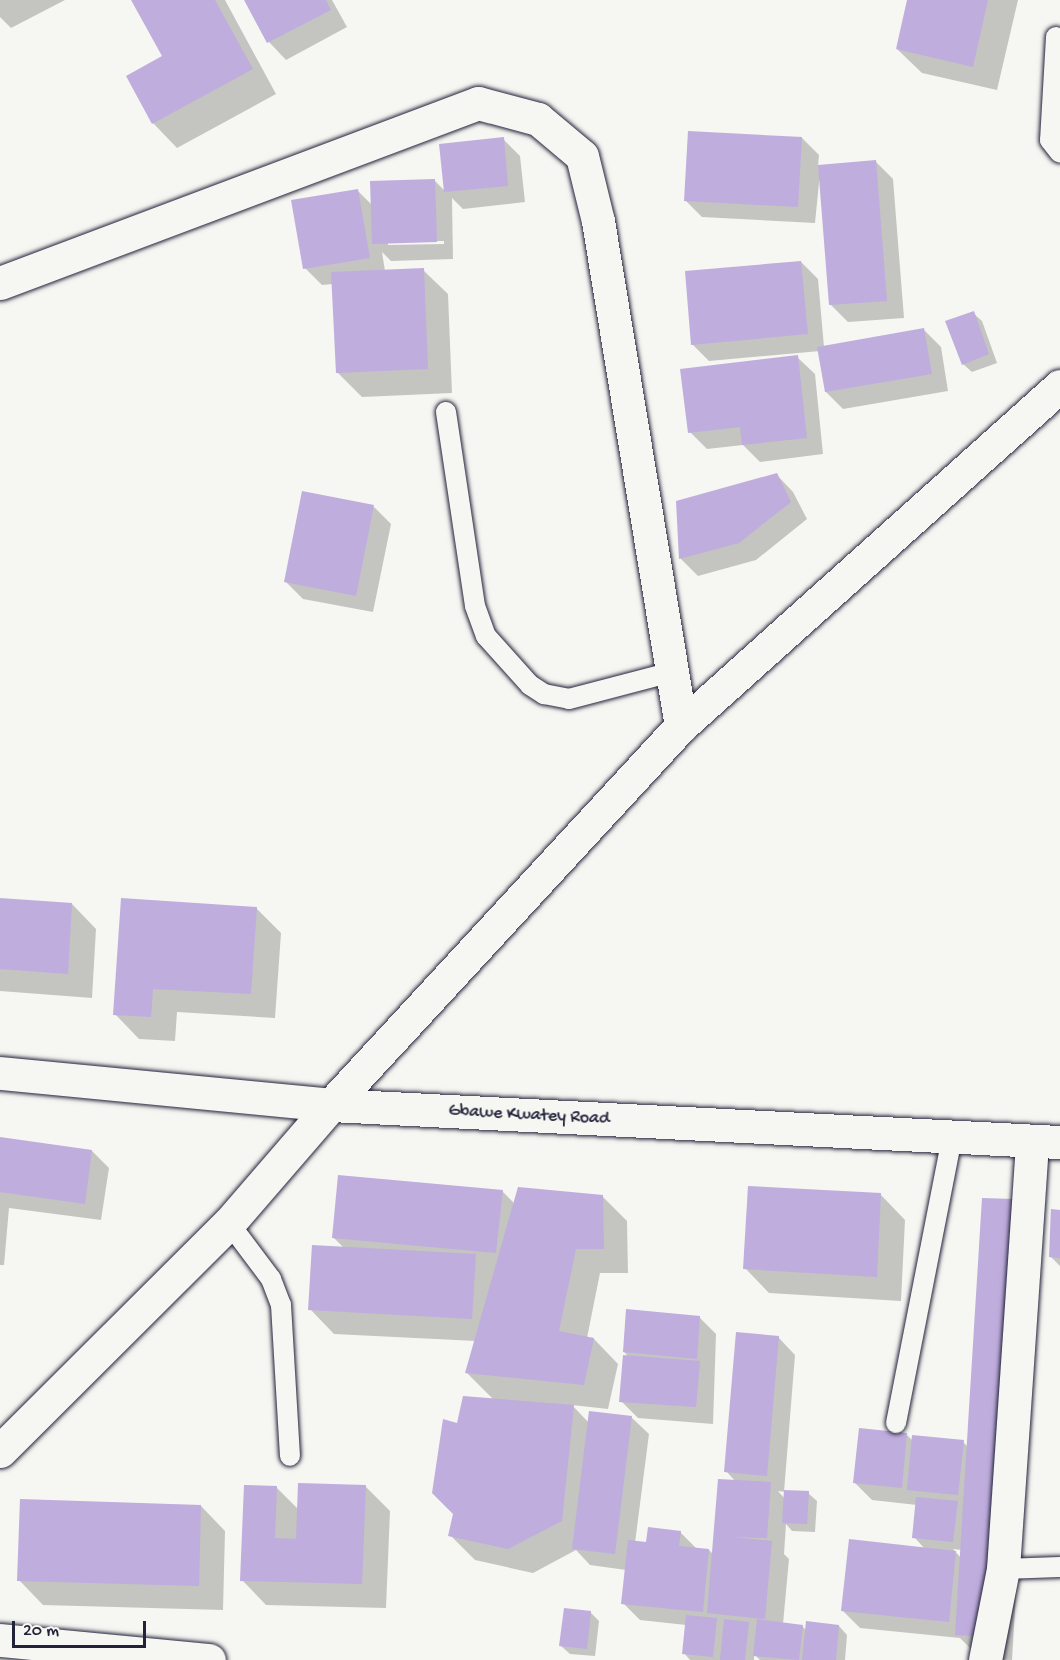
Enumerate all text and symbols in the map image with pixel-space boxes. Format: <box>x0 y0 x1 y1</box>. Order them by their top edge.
street label: Gbawe Kwatey Road <box>448 1101 610 1131</box>
scale bar <box>15 1609 148 1647</box>
text: 20 m <box>23 1621 59 1642</box>

